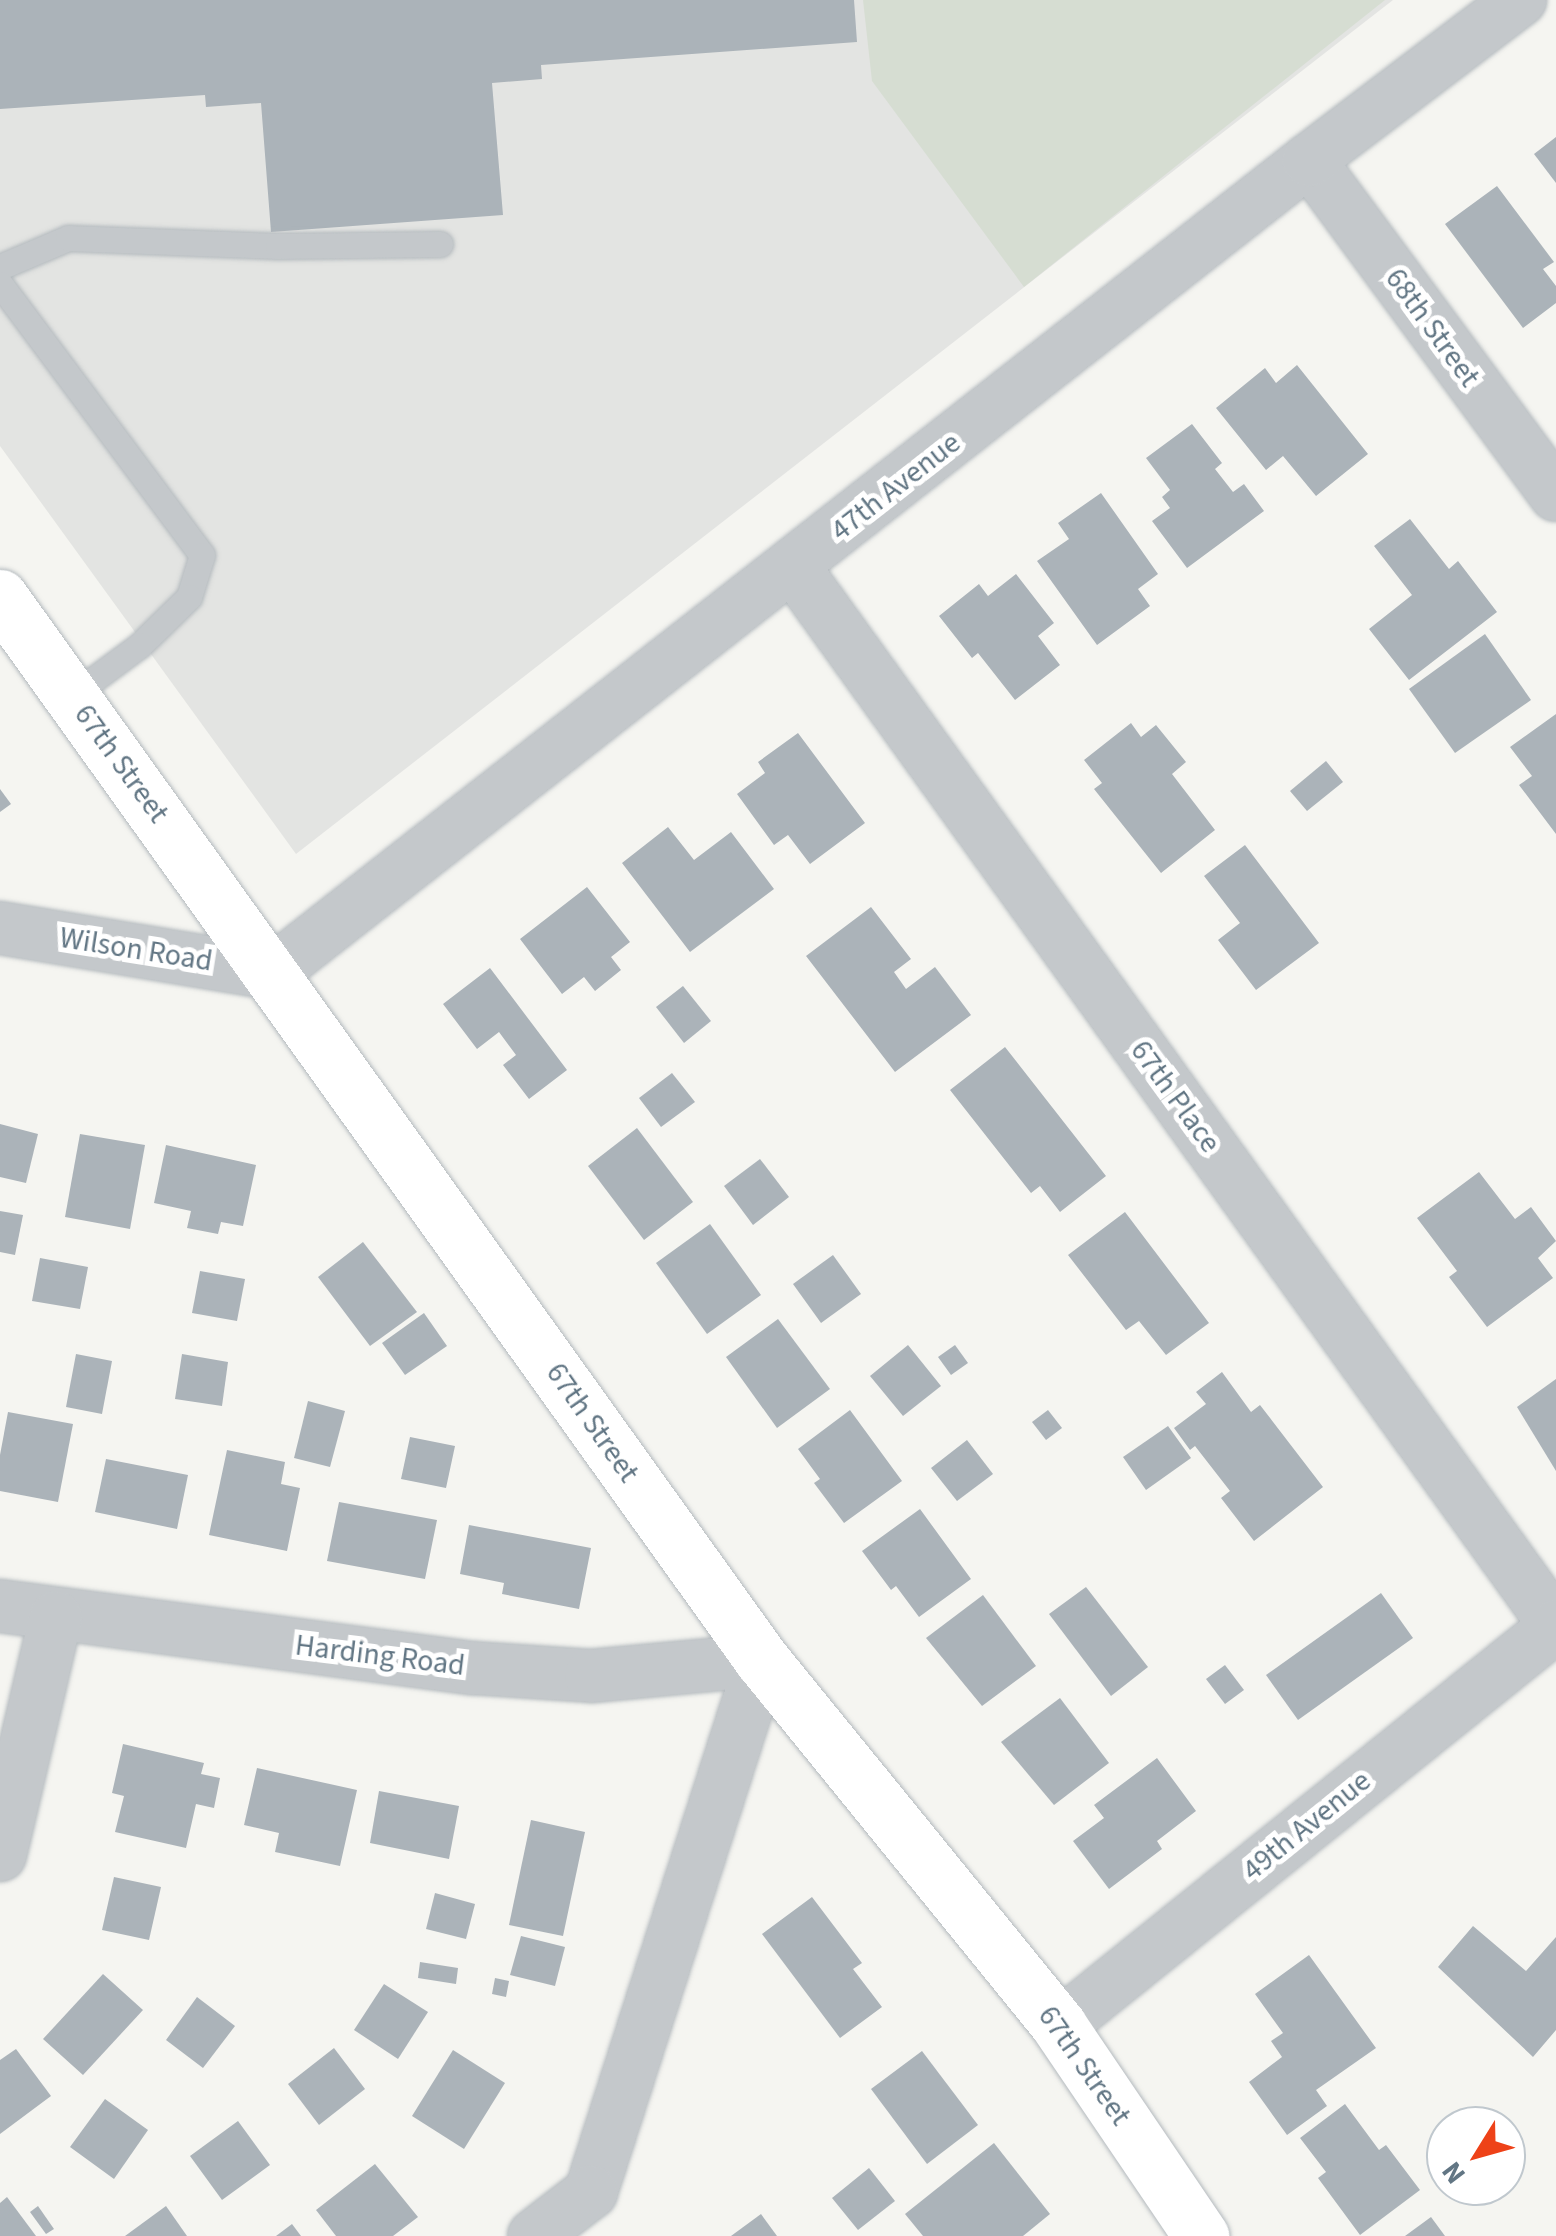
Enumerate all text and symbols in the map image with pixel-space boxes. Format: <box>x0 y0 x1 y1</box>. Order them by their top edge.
street label: 68th Street <box>1377 262 1487 394</box>
street label: 47th Avenue <box>824 425 968 549</box>
street label: 67th Street <box>66 698 176 830</box>
street label: Wilson Road <box>57 920 215 980</box>
street label: 67th Place <box>1122 1034 1228 1160</box>
street label: 67th Street <box>538 1356 646 1490</box>
street label: Harding Road <box>293 1628 467 1684</box>
street label: 49th Avenue <box>1236 1763 1378 1889</box>
street label: 67th Street <box>1030 1999 1138 2133</box>
north arrow <box>1426 2106 1526 2206</box>
text: N <box>1432 2153 1475 2192</box>

